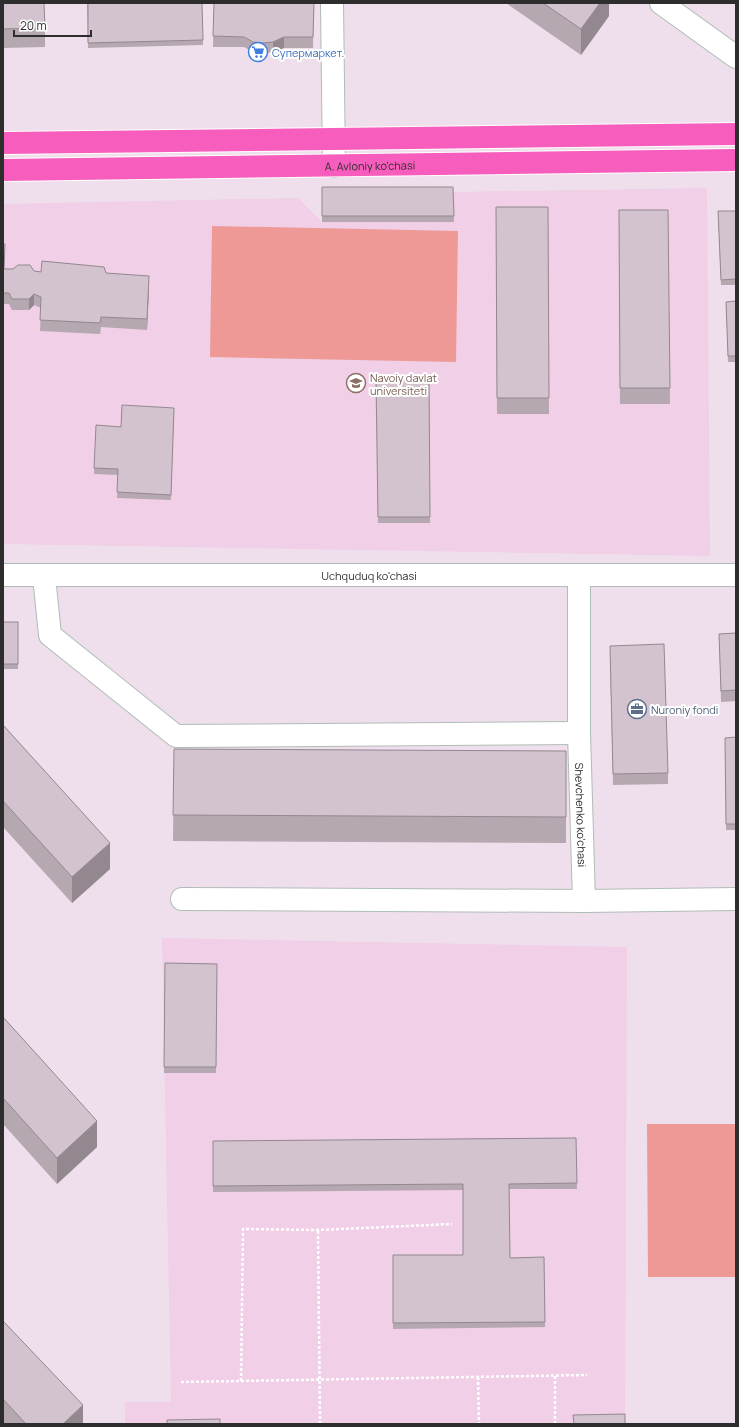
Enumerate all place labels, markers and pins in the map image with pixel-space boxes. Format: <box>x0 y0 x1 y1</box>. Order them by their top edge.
supermarket icon: Супермаркет. <box>247 41 269 63</box>
place label: Супермаркет. <box>272 45 344 60</box>
place label: Navoiy davlat universiteti <box>370 370 437 398</box>
school or university icon: Navoiy davlat universiteti <box>345 372 367 394</box>
office icon: Nuroniy fondi <box>626 698 648 720</box>
place label: Nuroniy fondi <box>651 702 718 717</box>

